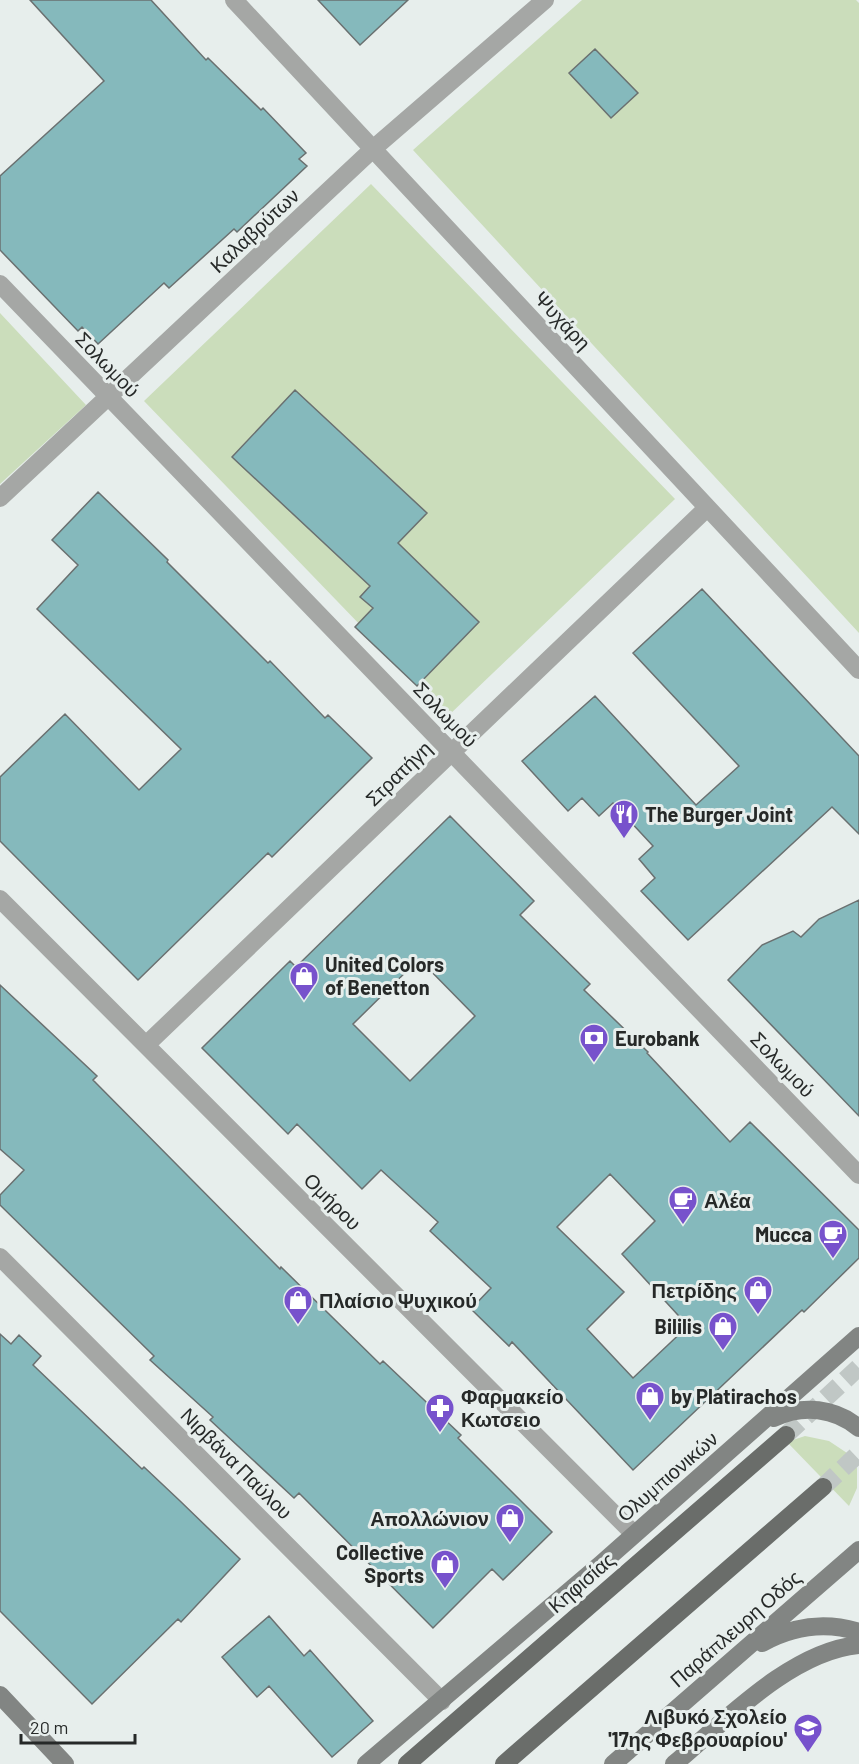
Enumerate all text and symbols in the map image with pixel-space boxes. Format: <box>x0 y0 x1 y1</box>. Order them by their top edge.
street label: Καλαβρύτων <box>205 183 303 277</box>
street label: Ψυχάρη <box>530 286 596 354</box>
street label: Σολωμού <box>71 326 145 402</box>
street label: Σολωμού <box>409 676 483 752</box>
street label: Στρατήγη <box>360 736 436 810</box>
restaurant icon: The Burger Joint <box>608 798 640 840</box>
place label: The Burger Joint <box>645 802 793 826</box>
place label: United Colors of Benetton <box>325 952 444 999</box>
shop icon: United Colors of Benetton <box>288 960 320 1002</box>
bank icon: Eurobank <box>578 1022 610 1064</box>
place label: Eurobank <box>615 1026 700 1050</box>
street label: Σολωμού <box>746 1026 820 1102</box>
street label: Ομήρου <box>299 1167 367 1235</box>
cafe icon: Αλέα <box>667 1184 699 1226</box>
place label: Αλέα <box>704 1188 752 1212</box>
cafe icon: Mucca <box>817 1218 849 1260</box>
place label: Mucca <box>755 1222 812 1246</box>
shop icon: Πετρίδης <box>742 1274 774 1316</box>
place label: Πετρίδης <box>651 1278 737 1302</box>
shop icon: Πλαίσιο Ψυχικού <box>282 1284 314 1326</box>
place label: Πλαίσιο Ψυχικού <box>319 1288 477 1312</box>
shop icon: Bililis <box>707 1310 739 1352</box>
place label: Bililis <box>655 1314 702 1338</box>
shop icon: by Platirachos <box>634 1380 666 1422</box>
place label: Φαρμακείο Κωτσειο <box>461 1384 564 1431</box>
place label: by Platirachos <box>671 1384 797 1408</box>
pharmacy icon: Φαρμακείο Κωτσειο <box>424 1392 456 1434</box>
street label: Νιρβάνα Παύλου <box>176 1402 298 1524</box>
street label: Ολυμπιονικών <box>612 1426 722 1526</box>
shop icon: Απολλώνιον <box>494 1502 526 1544</box>
place label: Απολλώνιον <box>370 1506 489 1530</box>
place label: Collective Sports <box>336 1540 424 1587</box>
street label: Κηφισίας <box>543 1547 619 1617</box>
shop icon: Collective Sports <box>429 1548 461 1590</box>
street label: Παράπλευρη Οδός <box>665 1564 806 1691</box>
place label: Λιβυκό Σχολείο '17ης Φεβρουαρίου' <box>608 1704 788 1751</box>
scale bar <box>21 1707 135 1745</box>
school or university icon: Λιβυκό Σχολείο '17ης Φεβρουαρίου' <box>792 1712 824 1754</box>
text: 20 m <box>30 1716 68 1738</box>

